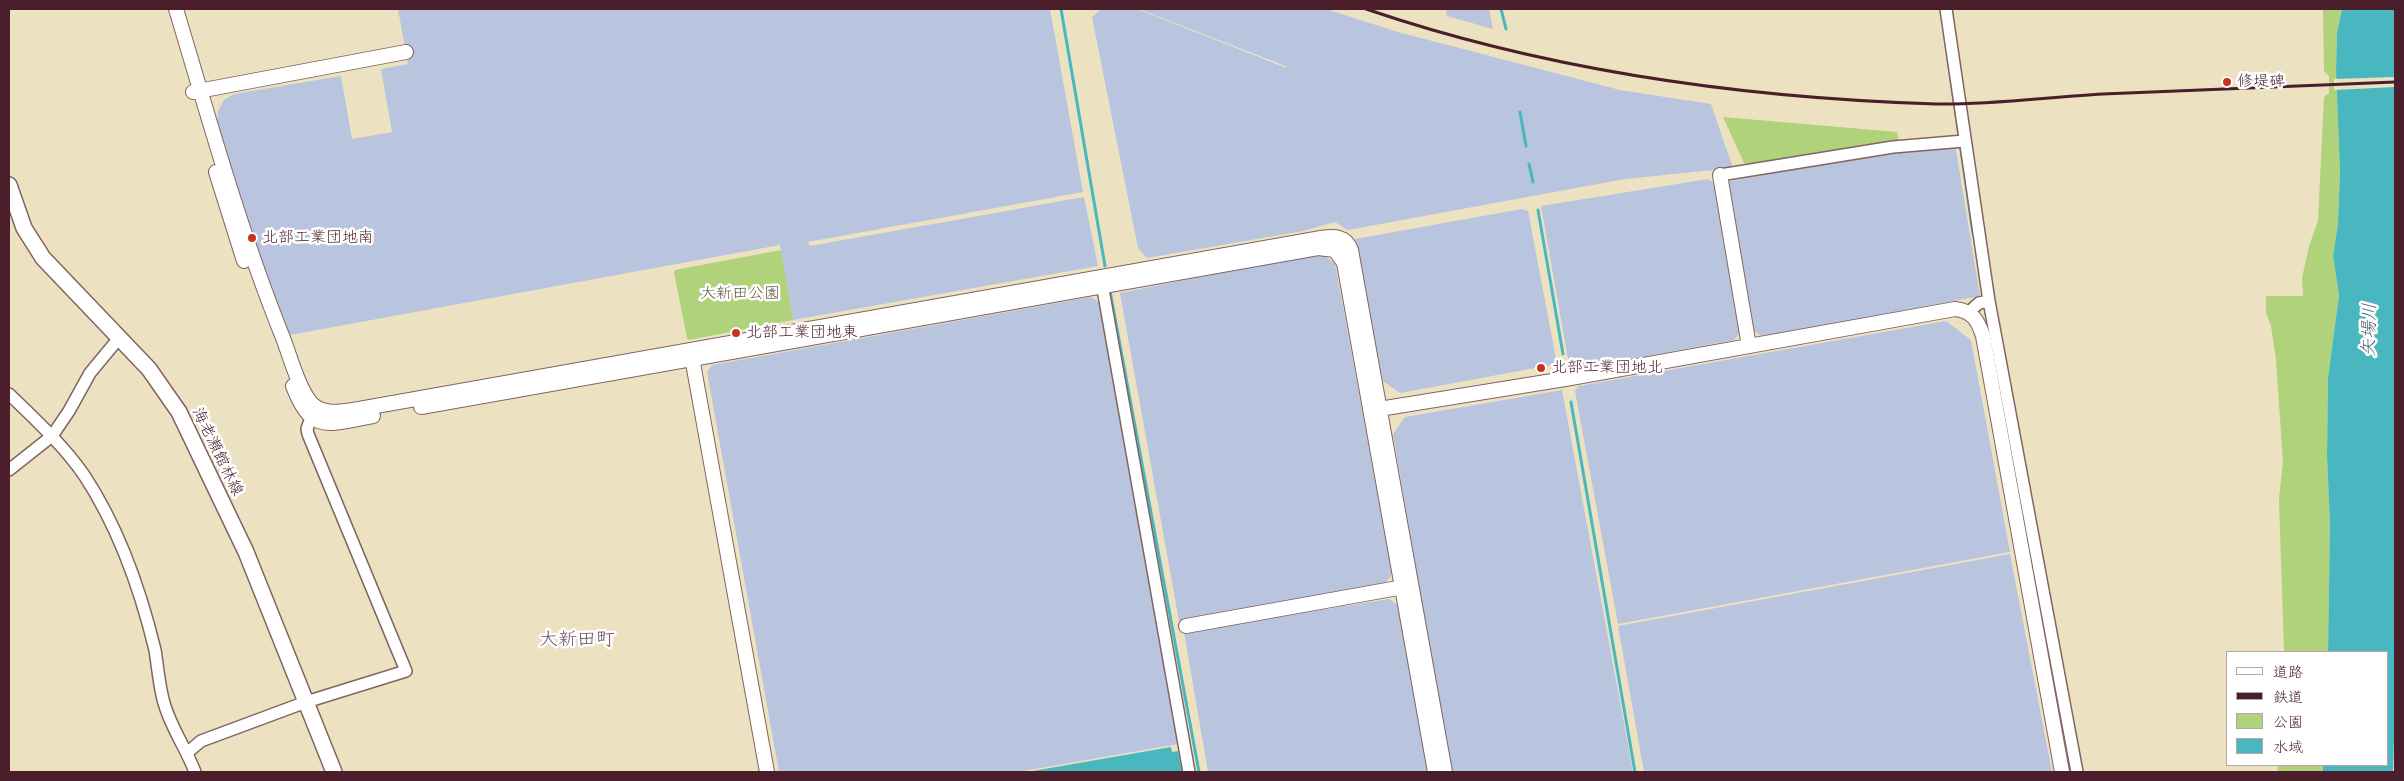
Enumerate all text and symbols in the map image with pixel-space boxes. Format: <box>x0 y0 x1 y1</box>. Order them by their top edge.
place label: 修堤碑 <box>2237 72 2285 92</box>
marker: 修堤碑 <box>2221 76 2233 88</box>
place label: 北部工業団地南 <box>262 228 374 248</box>
marker: 北部工業団地南 <box>246 232 258 244</box>
park label: 大新田公園 <box>700 284 780 304</box>
water label: 矢場川 <box>2359 303 2381 357</box>
place label: 北部工業団地東 <box>746 323 858 343</box>
marker: 北部工業団地東 <box>730 327 742 339</box>
place label: 北部工業団地北 <box>1551 358 1663 378</box>
marker: 北部工業団地北 <box>1535 362 1547 374</box>
street label: 海老瀬館林線 <box>187 405 247 499</box>
district label: 大新田町 <box>539 629 615 651</box>
legend <box>2226 651 2389 766</box>
text: 道路 <box>2273 663 2303 682</box>
text: 鉄道 <box>2273 688 2303 707</box>
text: 公園 <box>2273 713 2303 732</box>
text: 水域 <box>2273 738 2303 757</box>

